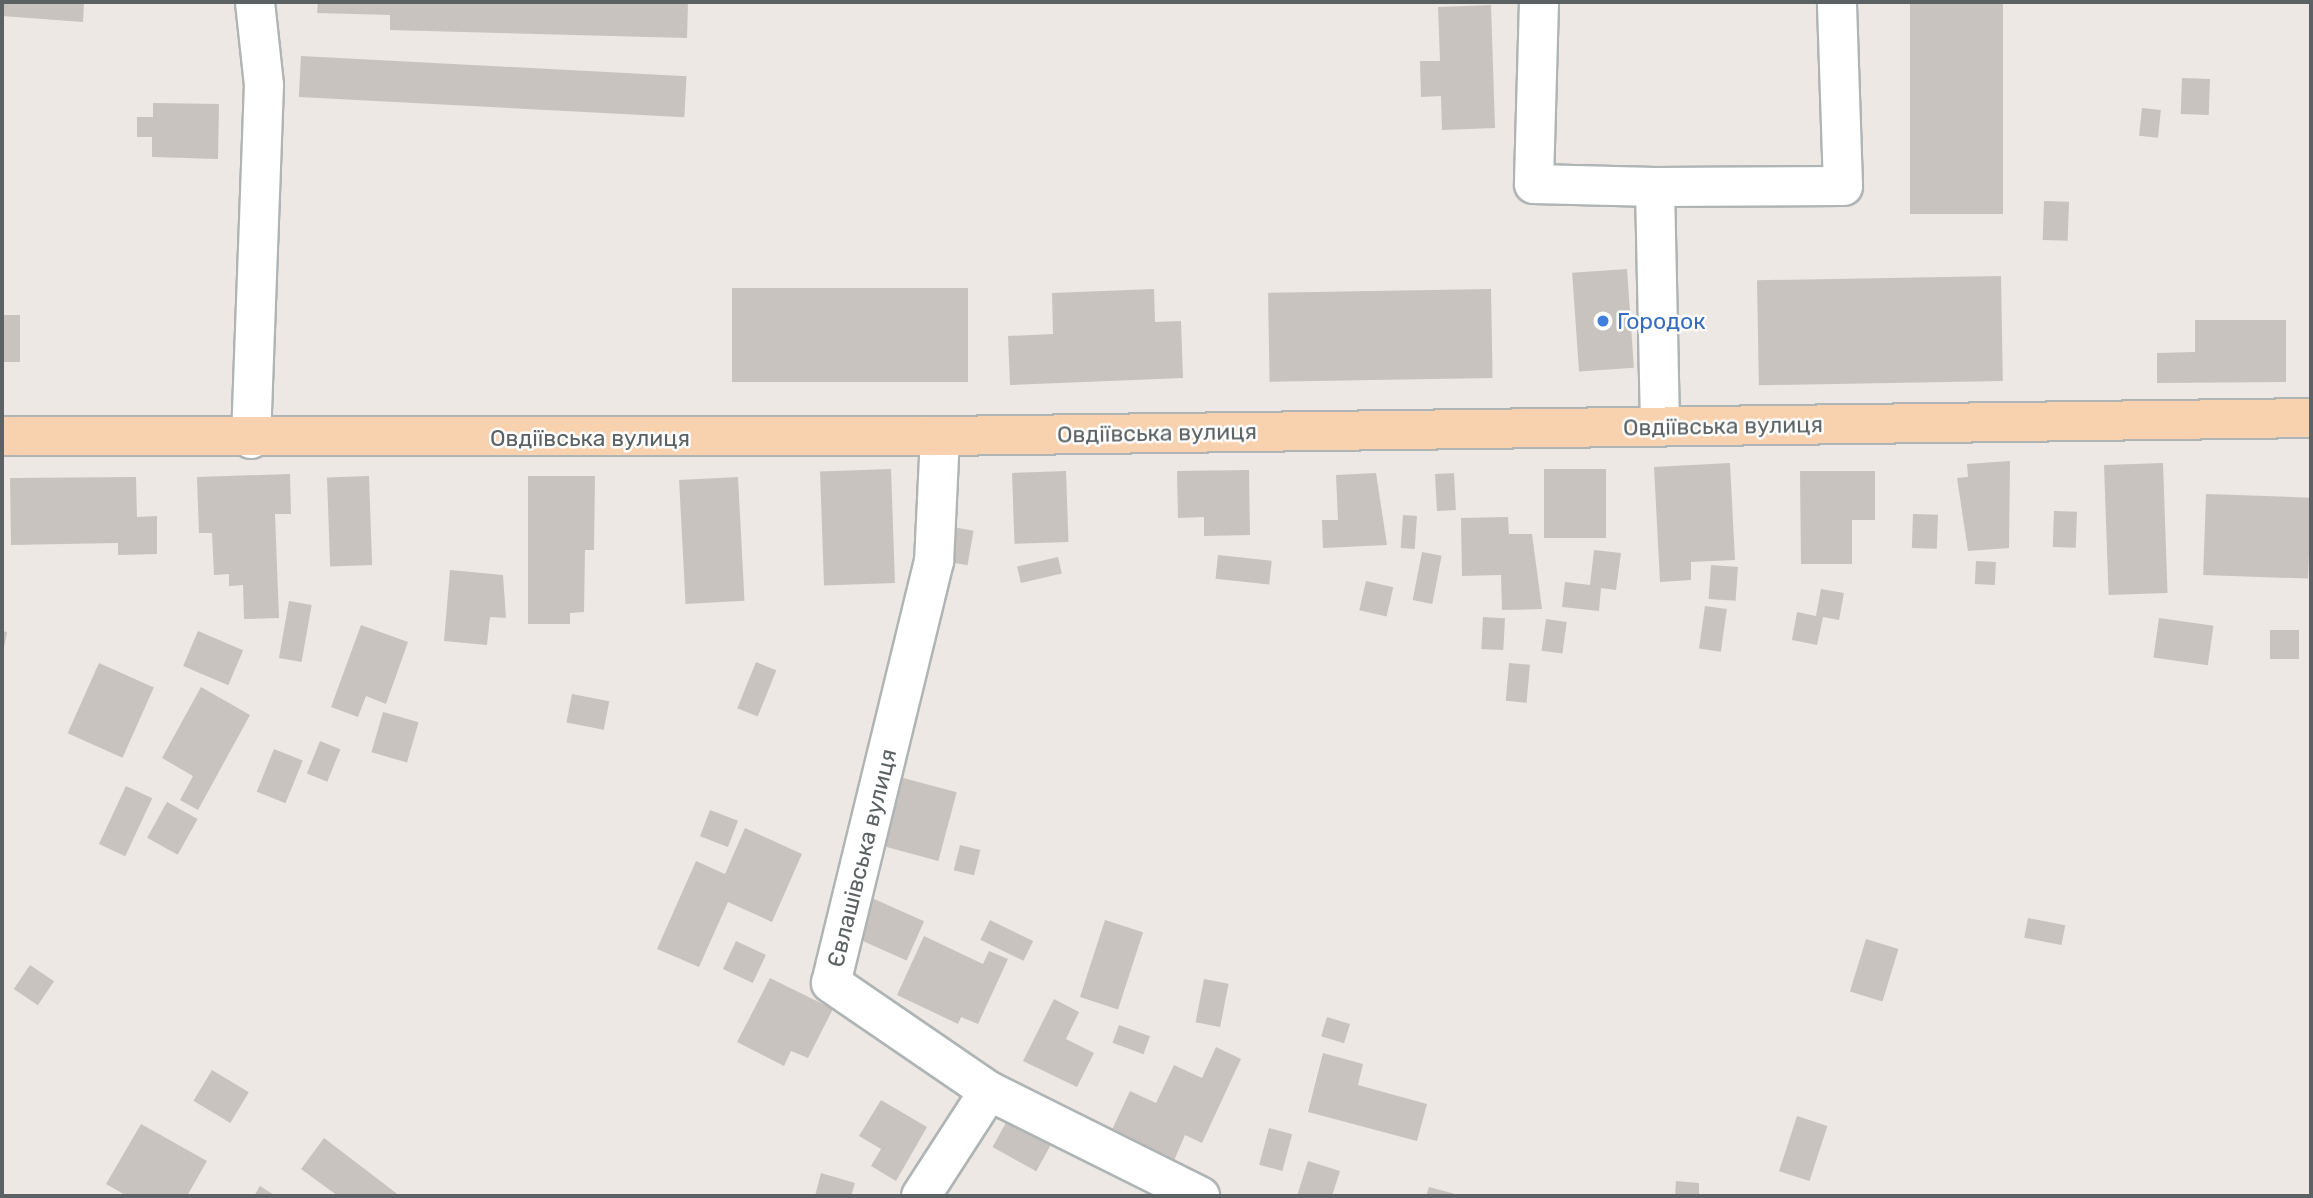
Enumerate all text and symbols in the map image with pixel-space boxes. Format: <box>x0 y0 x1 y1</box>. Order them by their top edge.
place label: Городок <box>1617 307 1706 335</box>
marker: Городок <box>1595 313 1611 329</box>
street label: Овдіївська вулиця <box>1623 410 1823 442</box>
street label: Овдіївська вулиця <box>1057 417 1257 449</box>
street label: Овдіївська вулиця <box>490 424 690 452</box>
street label: Євлашівська вулиця <box>822 746 902 970</box>

